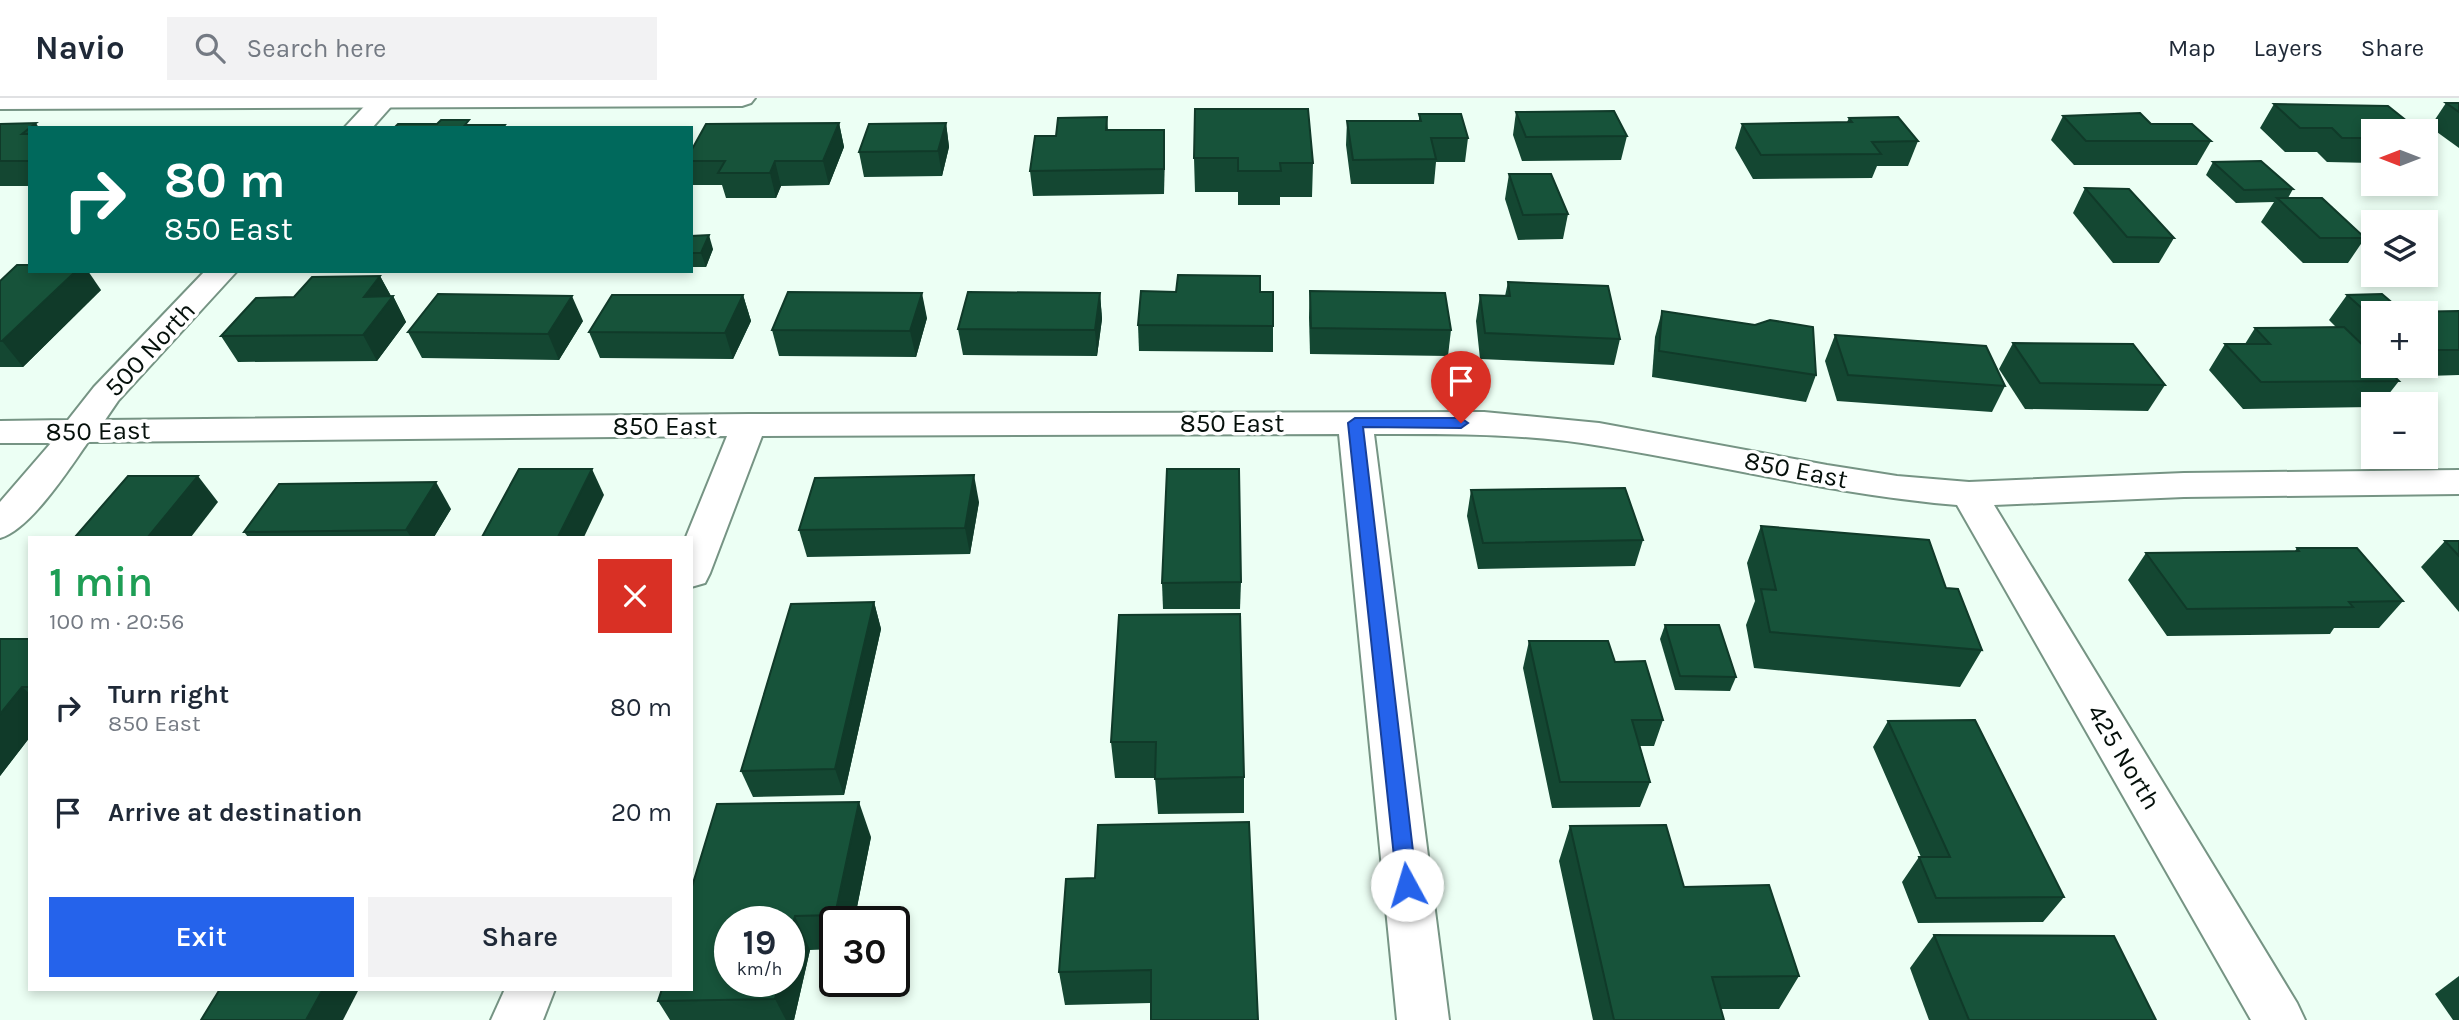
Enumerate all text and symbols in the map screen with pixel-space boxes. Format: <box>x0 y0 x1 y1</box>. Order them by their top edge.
search box <box>167 17 657 80</box>
text: Navio <box>35 29 125 67</box>
icon: search <box>191 29 229 67</box>
text: Search here <box>247 33 386 64</box>
text: Map <box>2168 34 2216 62</box>
text: Layers <box>2254 34 2323 62</box>
text: Share <box>2361 34 2424 62</box>
north arrow <box>2361 119 2438 196</box>
map controls <box>2361 119 2438 469</box>
text: 80 m <box>164 152 286 209</box>
icon: right <box>49 154 140 245</box>
button: layers <box>2361 210 2438 287</box>
text: 850 East <box>164 211 293 248</box>
street label: 500 North <box>98 295 202 403</box>
button: + <box>2361 301 2438 378</box>
pin <box>1431 351 1491 423</box>
icon: arrive <box>1442 362 1480 400</box>
button: − <box>2361 392 2438 469</box>
street label: 850 East <box>1180 408 1285 439</box>
street label: 850 East <box>613 411 718 442</box>
street label: 850 East <box>45 415 151 447</box>
street label: 850 East <box>1742 445 1851 495</box>
text: 1 min <box>49 557 153 607</box>
button: close <box>598 559 672 633</box>
text: 100 m · 20:56 <box>49 608 184 635</box>
text: Turn right <box>108 679 229 710</box>
icon: right <box>49 689 87 727</box>
text: 80 m <box>610 692 672 723</box>
street label: 425 North <box>2081 699 2167 815</box>
text: 850 East <box>108 710 201 737</box>
icon: arrive <box>49 794 87 832</box>
text: Arrive at destination <box>108 797 362 828</box>
text: 20 m <box>611 797 672 828</box>
position arrow <box>1370 848 1444 922</box>
button: Exit <box>49 897 354 977</box>
button: Share <box>368 897 672 977</box>
speed limit sign: 30 <box>819 906 910 997</box>
text: 19 <box>743 922 776 963</box>
text: km/h <box>737 958 782 980</box>

